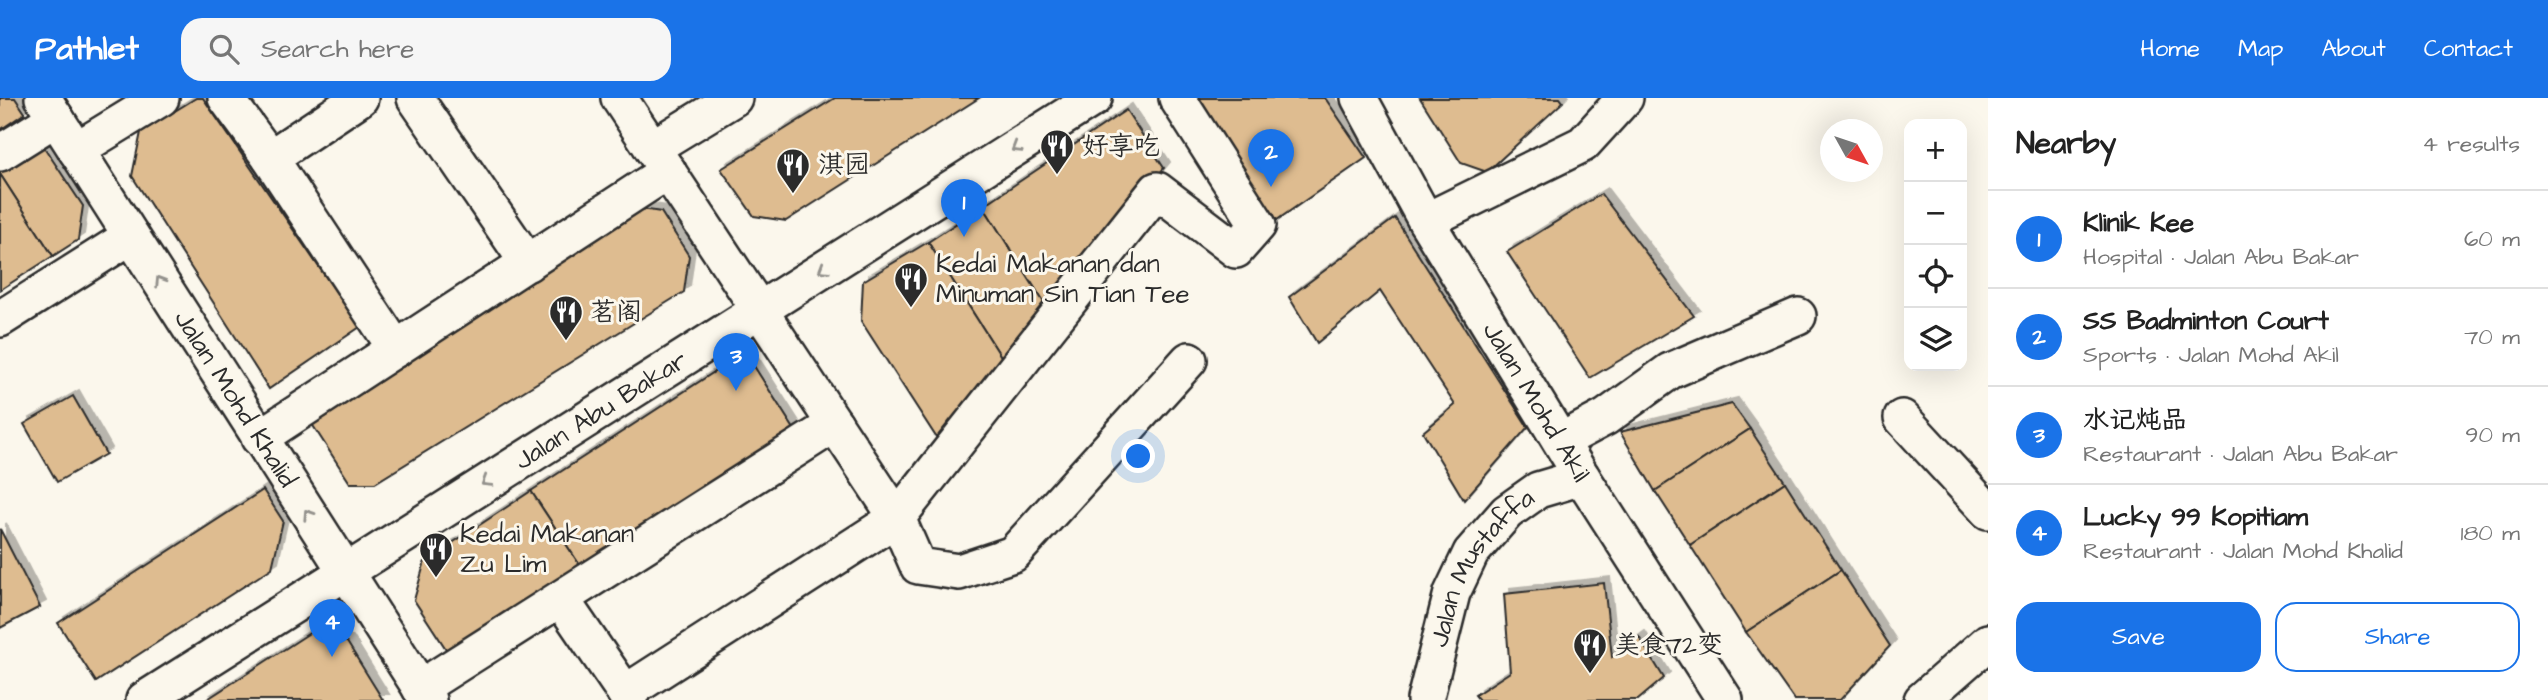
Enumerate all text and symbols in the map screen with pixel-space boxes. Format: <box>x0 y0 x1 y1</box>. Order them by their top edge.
search box <box>181 18 671 81</box>
text: Pathlet <box>35 26 139 72</box>
icon: search <box>205 30 243 68</box>
text: Search here <box>261 31 414 67</box>
text: Home <box>2140 32 2200 66</box>
text: Map <box>2238 32 2283 66</box>
text: About <box>2321 32 2386 66</box>
text: Contact <box>2424 32 2513 66</box>
north arrow <box>1820 119 1883 182</box>
map controls <box>1904 119 1967 371</box>
button: + <box>1904 119 1967 182</box>
text: Nearby <box>2016 123 2116 165</box>
restaurant icon: 好享吃 <box>1038 127 1076 176</box>
place label: 好享吃 <box>1082 128 1160 164</box>
text: 4 results <box>2422 128 2520 160</box>
pin: 2 <box>1248 129 1294 187</box>
one-way arrow <box>1010 139 1023 152</box>
restaurant icon: 淇园 <box>774 146 812 195</box>
place label: 淇园 <box>818 147 870 183</box>
pin: 1 <box>941 179 987 237</box>
button: − <box>1904 182 1967 245</box>
text: Klinik Kee <box>2083 205 2194 241</box>
text: 1 <box>2038 223 2040 255</box>
text: 60 m <box>2464 223 2520 255</box>
text: Hospital · Jalan Abu Bakar <box>2083 241 2359 273</box>
button: locate <box>1904 245 1967 308</box>
place label: Kedai Makanan dan Minuman Sin Tian Tee <box>936 246 1190 312</box>
restaurant icon: Kedai Makanan dan Minuman Sin Tian Tee <box>892 260 930 309</box>
one-way arrow <box>818 261 831 274</box>
one-way arrow <box>155 276 168 289</box>
restaurant icon: 茗阁 <box>547 293 585 342</box>
place label: 茗阁 <box>590 294 642 330</box>
street label: Jalan Mohd Khalid <box>165 303 305 494</box>
text: SS Badminton Court <box>2083 303 2329 339</box>
button: layers <box>1904 308 1967 371</box>
street label: Jalan Mohd Akil <box>1474 315 1599 489</box>
text: 2 <box>2032 321 2046 353</box>
text: 70 m <box>2464 321 2520 353</box>
pin: 3 <box>713 333 759 391</box>
text: Sports · Jalan Mohd Akil <box>2083 339 2339 371</box>
street label: Jalan Abu Bakar <box>508 342 694 479</box>
text: 水记炖品 <box>2083 402 2187 438</box>
text: 3 <box>2033 419 2045 451</box>
text: 90 m <box>2465 419 2520 451</box>
text: Restaurant · Jalan Abu Bakar <box>2083 438 2398 470</box>
your location <box>1121 439 1155 473</box>
one-way arrow <box>481 474 494 487</box>
street label: Jalan Mustaffa <box>1421 480 1541 651</box>
text: Lucky 99 Kopitiam <box>2083 499 2308 535</box>
one-way arrow <box>303 509 316 522</box>
place label: Kedai Makanan Zu Lim <box>460 516 634 582</box>
text: 4 <box>2031 517 2047 549</box>
text: 180 m <box>2461 517 2520 549</box>
restaurant icon: Kedai Makanan Zu Lim <box>417 530 455 579</box>
text: Restaurant · Jalan Mohd Khalid <box>2083 535 2403 567</box>
pin: 4 <box>309 599 355 657</box>
button: Save <box>2016 602 2261 672</box>
button: Share <box>2275 602 2520 672</box>
restaurant icon: 美食72变 <box>1571 626 1609 675</box>
place label: 美食72变 <box>1614 627 1723 663</box>

